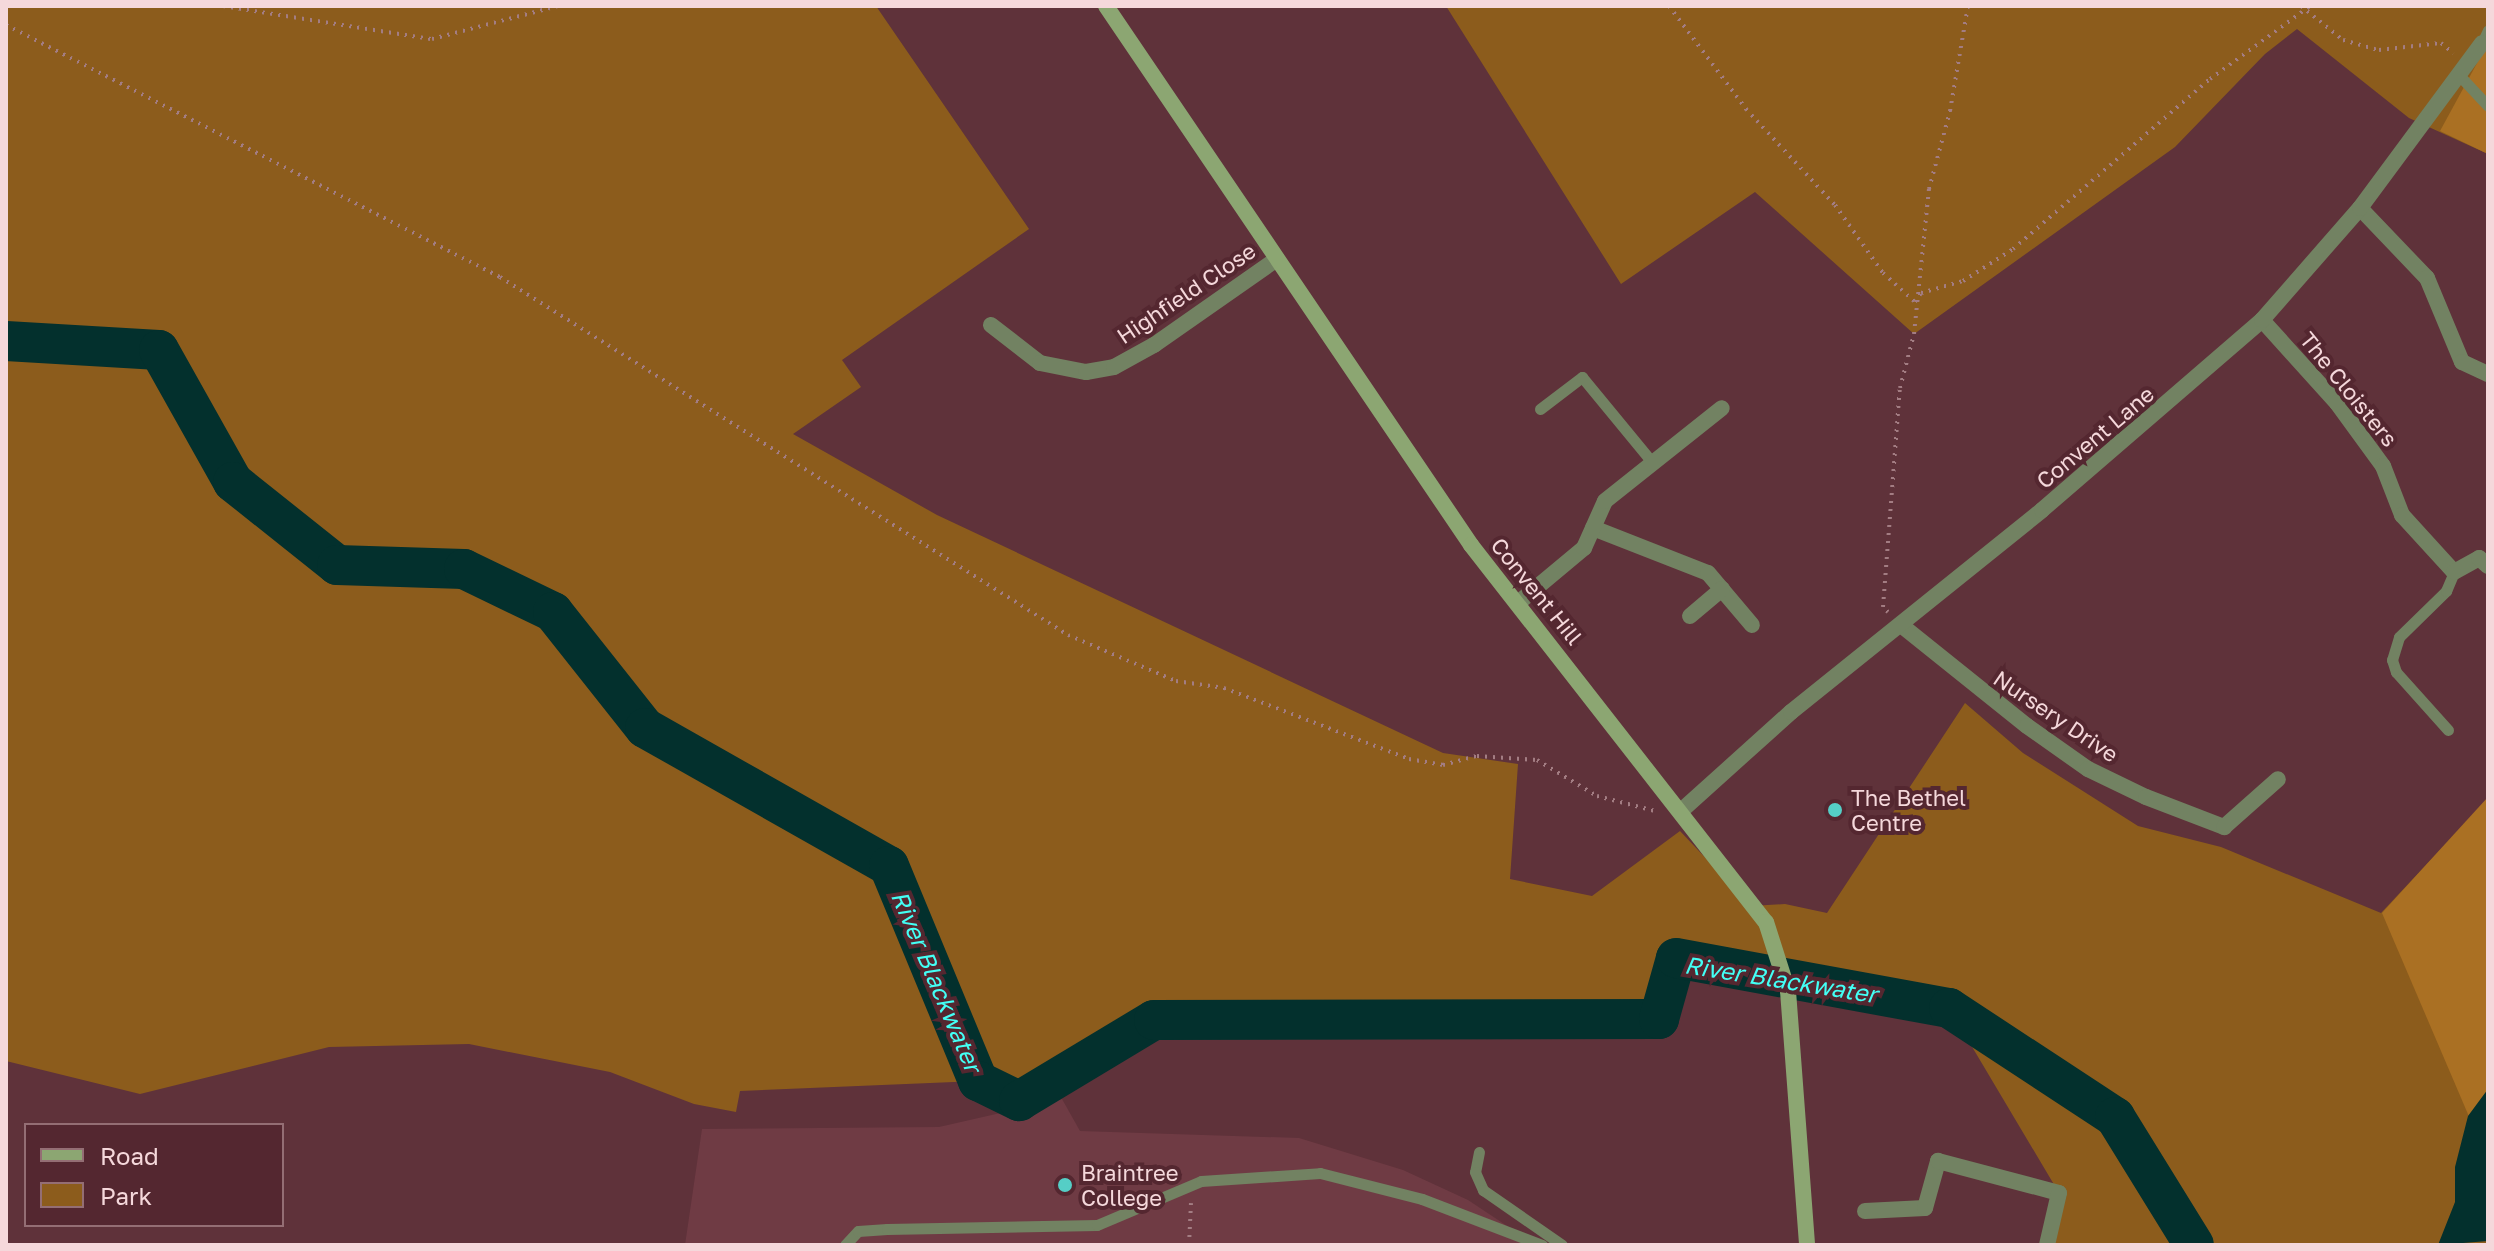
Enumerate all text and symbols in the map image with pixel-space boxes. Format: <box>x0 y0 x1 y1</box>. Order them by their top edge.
street label: Highfield Close <box>1112 237 1260 349</box>
street label: The Cloisters <box>2295 326 2403 452</box>
street label: Convent Lane <box>2031 380 2159 494</box>
street label: Convent Hill <box>1486 532 1588 650</box>
street label: Nursery Drive <box>1989 665 2123 767</box>
place label: The Bethel Centre <box>1851 784 1966 836</box>
marker: The Bethel Centre <box>1826 801 1844 819</box>
water label: River Blackwater <box>886 886 988 1076</box>
water label: River Blackwater <box>1683 950 1879 1008</box>
legend <box>24 1123 284 1227</box>
text: Road <box>100 1141 159 1170</box>
place label: Braintree College <box>1081 1159 1178 1210</box>
marker: Braintree College <box>1056 1176 1074 1194</box>
text: Park <box>100 1181 152 1210</box>

